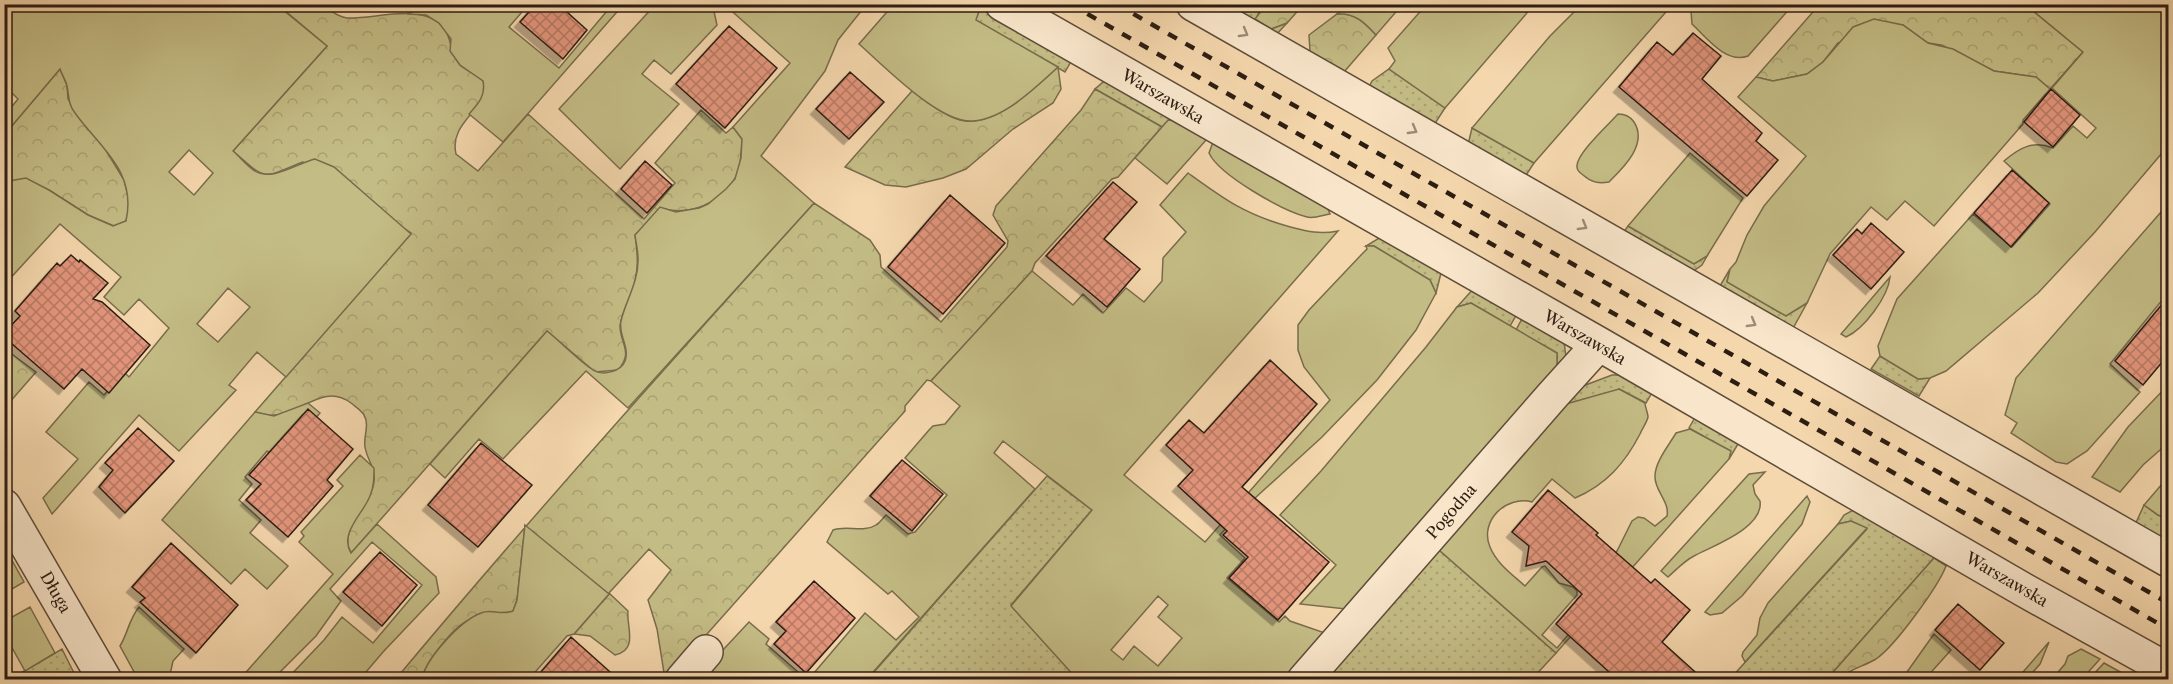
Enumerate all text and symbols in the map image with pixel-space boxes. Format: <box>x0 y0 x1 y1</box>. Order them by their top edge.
one-way arrow <box>1238 26 1248 38</box>
street label: Warszawska <box>1117 64 1208 128</box>
one-way arrow <box>1407 123 1417 134</box>
one-way arrow <box>1576 219 1587 231</box>
street label: Warszawska <box>1539 305 1630 369</box>
one-way arrow <box>1746 316 1756 327</box>
street label: Pogodna <box>1422 479 1481 543</box>
street label: Warszawska <box>1961 547 2052 611</box>
street label: Długa <box>36 568 76 617</box>

